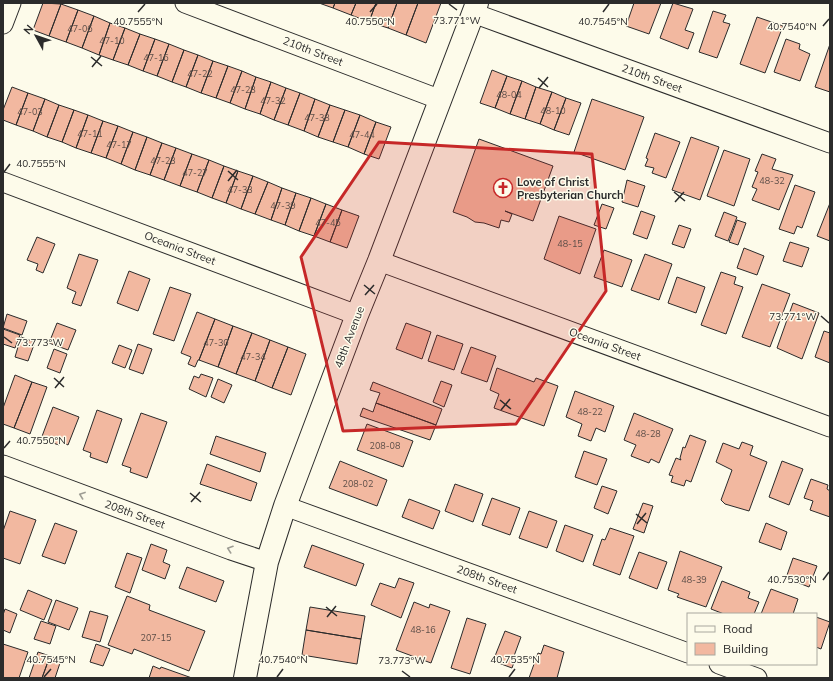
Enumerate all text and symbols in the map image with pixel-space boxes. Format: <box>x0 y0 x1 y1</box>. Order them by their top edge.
text: 73.771°W <box>433 14 481 27</box>
text: 40.7555°N <box>113 15 163 28</box>
text: 40.7550°N <box>345 15 395 28</box>
text: 40.7545°N <box>578 15 628 28</box>
north arrow <box>16 16 56 56</box>
text: 40.7540°N <box>767 20 817 33</box>
text: N <box>20 22 36 37</box>
house number: 47-06 <box>67 23 93 34</box>
street label: 210th Street <box>281 33 345 69</box>
house number: 47-10 <box>99 35 125 46</box>
house number: 47-16 <box>143 52 169 63</box>
street label: 210th Street <box>620 61 684 95</box>
house number: 47-22 <box>187 68 213 79</box>
house number: 47-28 <box>230 84 256 95</box>
house number: 48-04 <box>496 89 522 100</box>
house number: 47-32 <box>260 95 286 106</box>
house number: 48-10 <box>540 105 566 116</box>
house number: 47-03 <box>17 106 43 117</box>
house number: 47-38 <box>304 112 330 123</box>
house number: 47-11 <box>77 128 103 139</box>
house number: 47-44 <box>349 129 375 140</box>
house number: 47-17 <box>106 139 132 150</box>
house number: 47-23 <box>150 155 176 166</box>
text: 40.7555°N <box>16 157 66 170</box>
house number: 47-27 <box>182 167 208 178</box>
place label: Love of Christ Presbyterian Church <box>517 175 624 202</box>
house number: 48-32 <box>759 175 785 186</box>
church icon: Love of Christ Presbyterian Church <box>492 177 514 199</box>
house number: 47-33 <box>227 184 253 195</box>
house number: 47-39 <box>270 200 296 211</box>
house number: 47-45 <box>315 217 341 228</box>
street label: Oceania Street <box>142 228 218 268</box>
house number: 48-15 <box>557 238 583 249</box>
street label: 48th Avenue <box>331 304 367 370</box>
text: 73.771°W <box>769 310 817 323</box>
street label: Oceania Street <box>567 325 643 364</box>
text: 73.773°W <box>16 336 64 349</box>
house number: 47-30 <box>203 337 229 348</box>
house number: 47-34 <box>240 351 266 362</box>
house number: 48-22 <box>577 406 603 417</box>
house number: 48-28 <box>635 428 661 439</box>
text: 40.7550°N <box>16 434 66 447</box>
house number: 208-08 <box>370 440 400 451</box>
house number: 208-02 <box>343 478 373 489</box>
one-way arrow <box>78 491 85 499</box>
street label: 208th Street <box>103 497 167 531</box>
one-way arrow <box>227 546 234 554</box>
street label: 208th Street <box>455 562 519 596</box>
text: 40.7530°N <box>767 573 817 586</box>
house number: 48-39 <box>681 574 707 585</box>
legend <box>687 613 817 665</box>
text: Road <box>723 621 752 636</box>
house number: 48-16 <box>410 624 436 635</box>
house number: 207-15 <box>141 632 172 643</box>
text: Building <box>723 641 768 656</box>
text: 40.7545°N <box>26 653 76 666</box>
text: 40.7540°N <box>258 653 308 666</box>
text: 40.7535°N <box>490 653 540 666</box>
text: 73.773°W <box>378 654 426 667</box>

